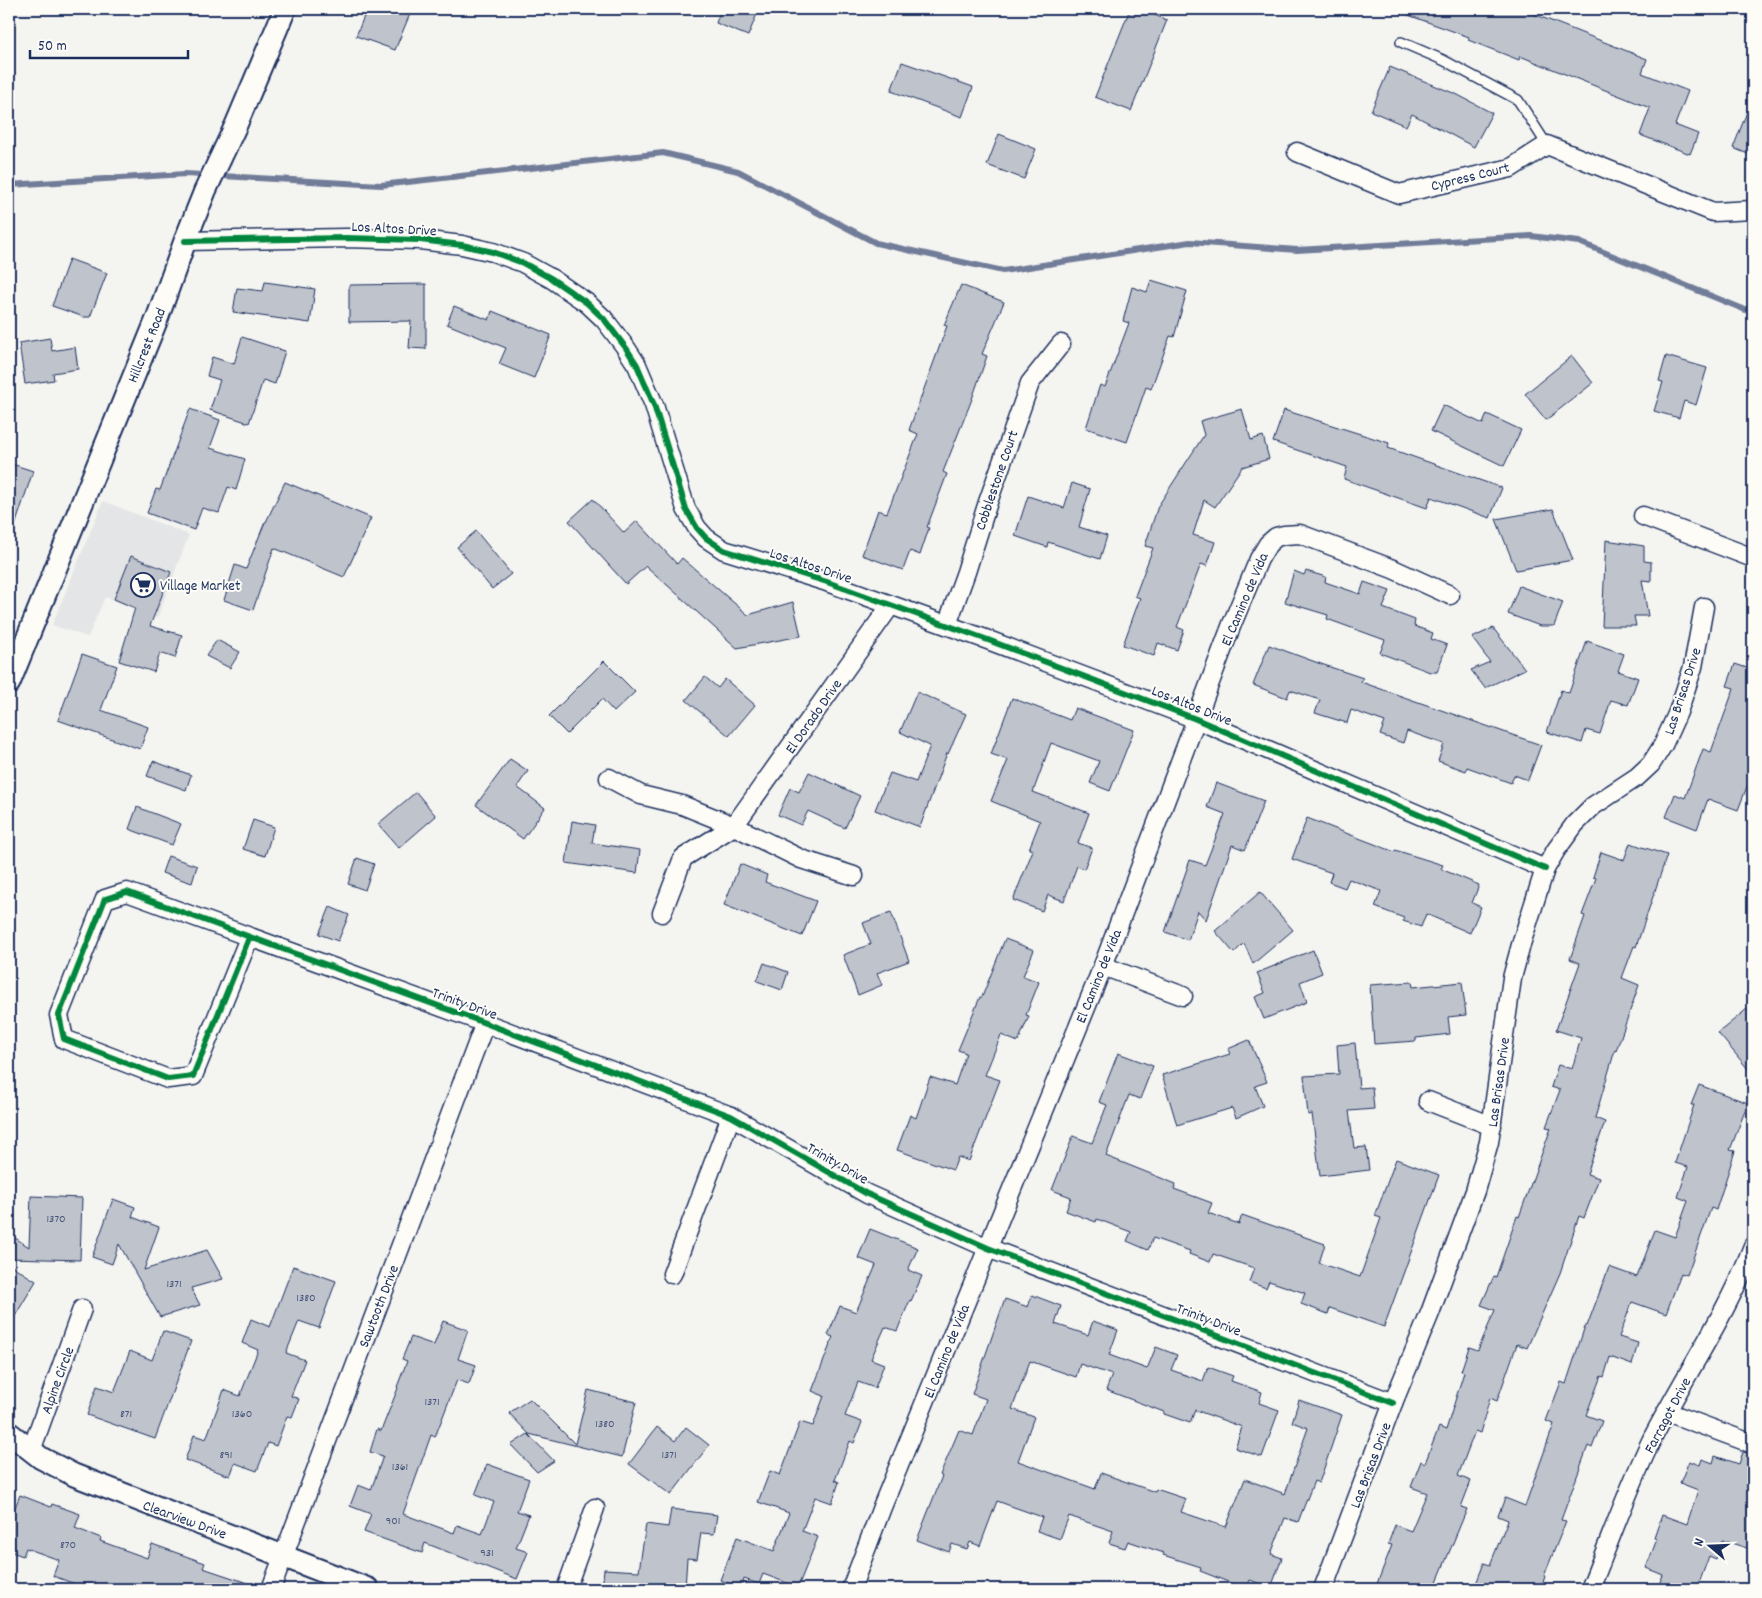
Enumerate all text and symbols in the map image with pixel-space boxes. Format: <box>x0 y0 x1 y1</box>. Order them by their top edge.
scale bar <box>30 28 188 60</box>
text: 50 m <box>38 36 67 58</box>
street label: Cypress Court <box>1429 157 1513 198</box>
street label: Los Altos Drive <box>351 217 437 243</box>
street label: Hillcrest Road <box>123 305 173 387</box>
street label: Cobblestone Court <box>970 427 1025 534</box>
street label: Los Altos Drive <box>766 543 855 591</box>
street label: El Camino de Vida <box>1216 549 1276 650</box>
supermarket icon: Village Market <box>130 572 156 598</box>
place label: Village Market <box>160 576 241 598</box>
street label: Las Brisas Drive <box>1659 645 1708 738</box>
street label: El Dorado Drive <box>781 675 849 759</box>
street label: Los Altos Drive <box>1148 681 1235 733</box>
street label: El Camino de Vida <box>1071 926 1129 1027</box>
street label: Trinity Drive <box>429 983 500 1027</box>
street label: Las Brisas Drive <box>1483 1036 1517 1129</box>
street label: Trinity Drive <box>802 1138 872 1191</box>
house number: 1370 <box>46 1211 66 1228</box>
street label: Sawtooth Drive <box>354 1262 406 1351</box>
house number: 1371 <box>166 1276 182 1293</box>
house number: 1380 <box>296 1290 316 1307</box>
street label: Trinity Drive <box>1173 1298 1244 1343</box>
street label: El Camino de Vida <box>919 1301 977 1402</box>
street label: Alpine Circle <box>37 1344 81 1417</box>
street label: Farragot Drive <box>1640 1374 1698 1458</box>
house number: 1371 <box>424 1394 440 1411</box>
house number: 871 <box>120 1406 132 1423</box>
house number: 1360 <box>232 1406 252 1423</box>
house number: 1380 <box>595 1416 615 1433</box>
street label: Las Brisas Drive <box>1345 1419 1398 1512</box>
house number: 891 <box>220 1447 232 1464</box>
house number: 1371 <box>661 1447 677 1464</box>
house number: 1361 <box>392 1459 408 1476</box>
street label: Clearview Drive <box>139 1496 230 1546</box>
house number: 901 <box>386 1513 400 1530</box>
north arrow <box>1684 1520 1734 1570</box>
text: N <box>1689 1536 1710 1549</box>
house number: 870 <box>60 1537 76 1554</box>
house number: 931 <box>480 1545 494 1562</box>

